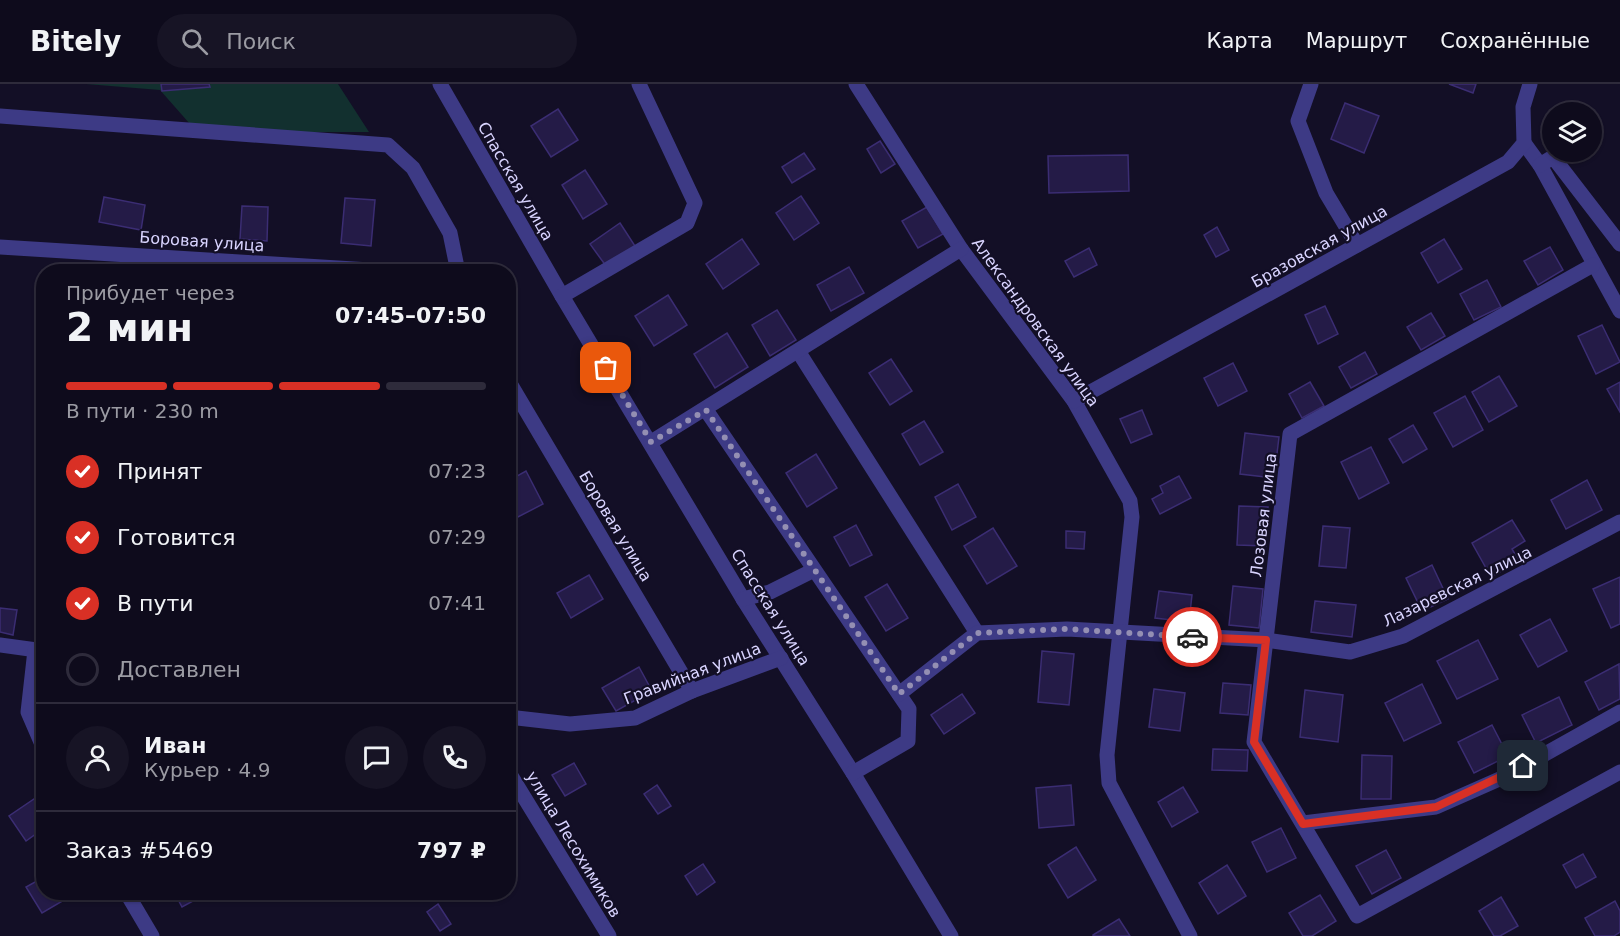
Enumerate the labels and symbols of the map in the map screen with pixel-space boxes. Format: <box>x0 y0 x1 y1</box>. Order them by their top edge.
street label: Спасская улица <box>474 118 557 244</box>
street label: Бразовская улица <box>1248 201 1391 292</box>
street label: Боровая улица <box>139 228 265 255</box>
street label: Александровская улица <box>968 234 1103 410</box>
pin <box>580 342 631 393</box>
street label: Лозовая улица <box>1246 452 1281 578</box>
street label: Боровая улица <box>575 468 656 585</box>
street label: Лазаревская улица <box>1380 542 1535 631</box>
street label: Спасская улица <box>727 545 814 669</box>
courier <box>1162 607 1222 667</box>
street label: Гравийная улица <box>621 638 764 708</box>
pin <box>1497 740 1548 791</box>
street label: улица Лесохимиков <box>522 768 625 921</box>

